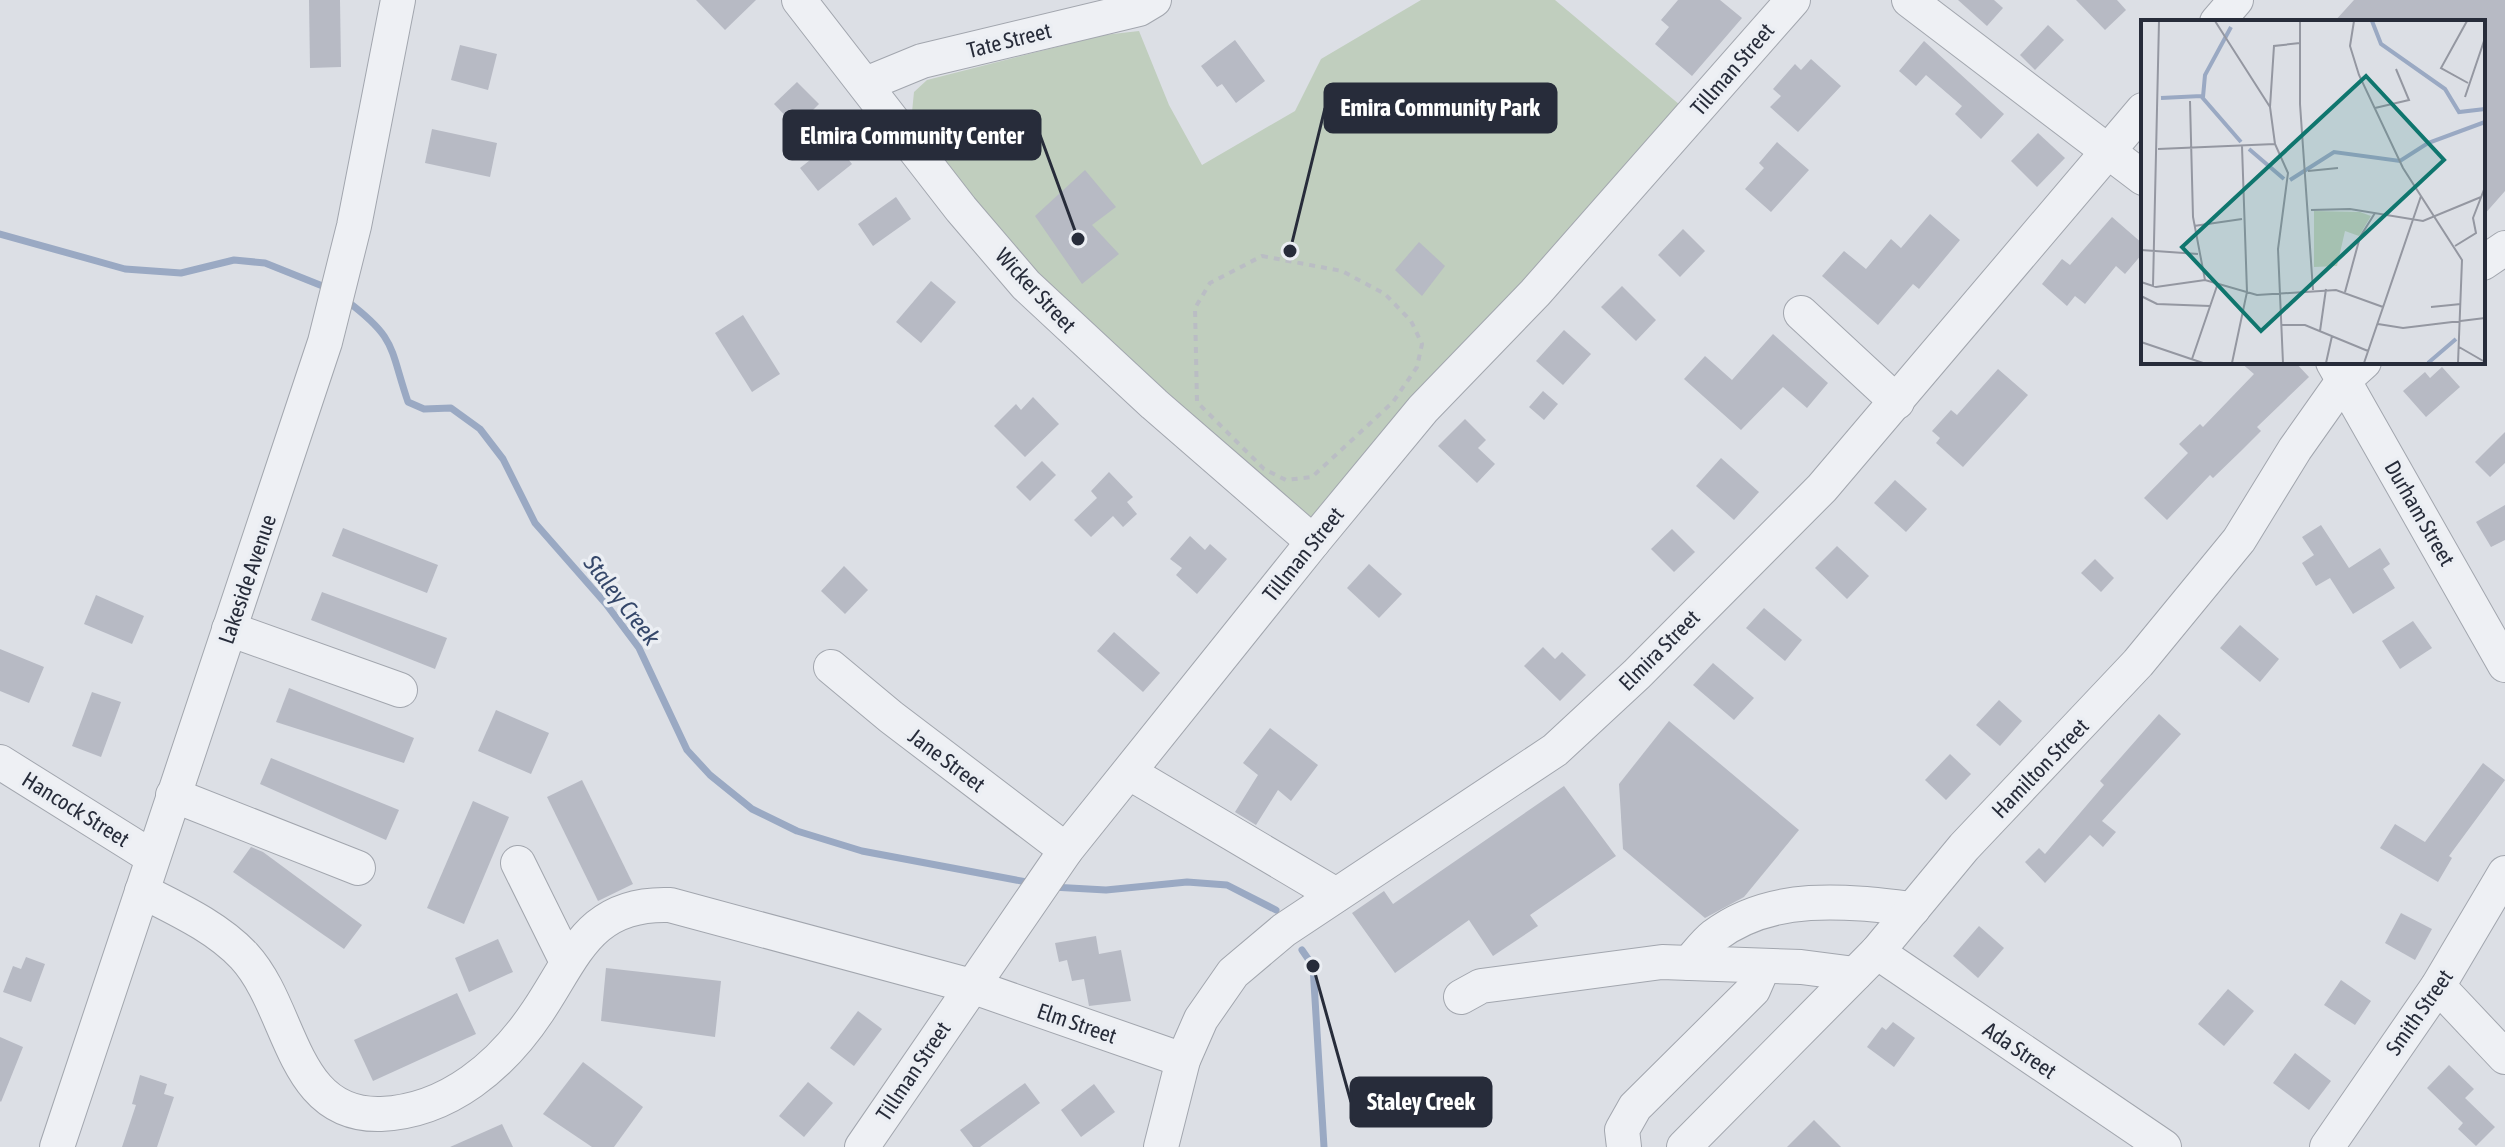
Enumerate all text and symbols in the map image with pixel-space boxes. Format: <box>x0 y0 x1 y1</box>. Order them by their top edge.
street label: Tate Street <box>964 17 1054 63</box>
street label: Tillman Street <box>1685 17 1779 121</box>
inset map <box>2141 20 2485 364</box>
callout: Emira Community Park <box>1325 84 1556 132</box>
text: Emira Community Park <box>1340 94 1540 121</box>
callout: Elmira Community Center <box>784 111 1040 159</box>
text: Elmira Community Center <box>800 122 1025 149</box>
street label: Wicker Street <box>990 242 1082 338</box>
street label: Durham Street <box>2379 456 2461 570</box>
street label: Tillman Street <box>1257 502 1349 606</box>
street label: Lakeside Avenue <box>213 511 281 647</box>
water label: Staley Creek <box>578 549 666 651</box>
street label: Elmira Street <box>1613 604 1705 696</box>
street label: Hamilton Street <box>1986 713 2094 823</box>
street label: Jane Street <box>904 723 990 797</box>
street label: Hancock Street <box>18 766 134 852</box>
street label: Smith Street <box>2380 964 2458 1060</box>
street label: Elm Street <box>1034 997 1120 1049</box>
street label: Tillman Street <box>870 1016 956 1126</box>
street label: Ada Street <box>1978 1016 2062 1084</box>
callout: Staley Creek <box>1351 1078 1491 1126</box>
text: Staley Creek <box>1367 1088 1476 1115</box>

